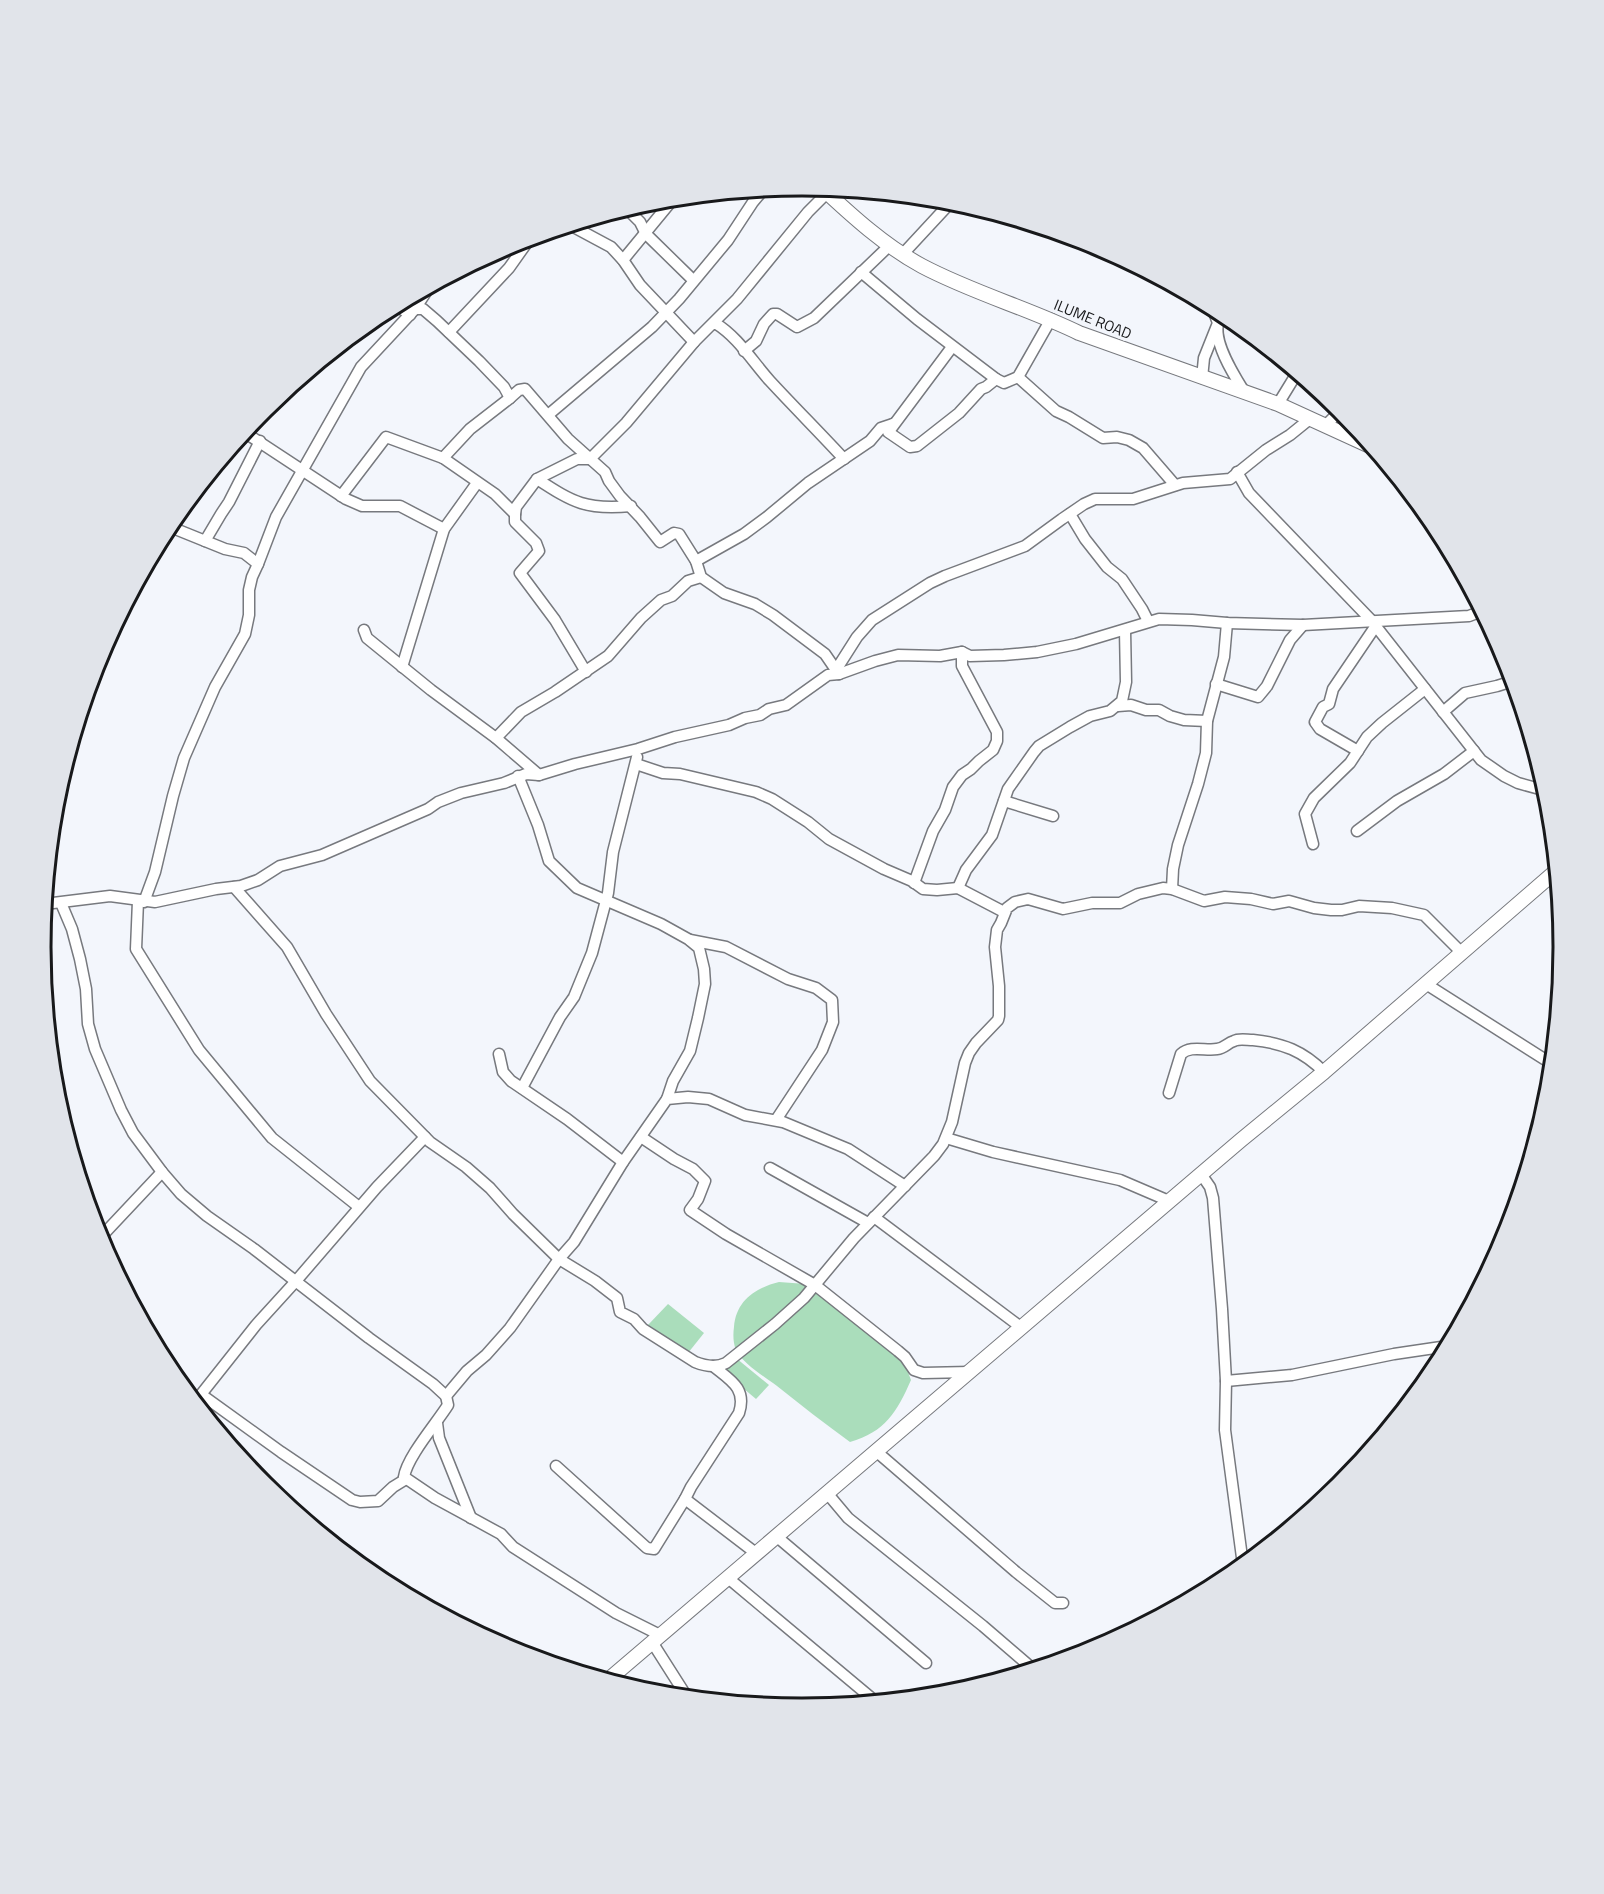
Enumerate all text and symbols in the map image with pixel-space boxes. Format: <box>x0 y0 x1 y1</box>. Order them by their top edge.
street label: ILUME ROAD <box>1051 293 1135 345</box>

